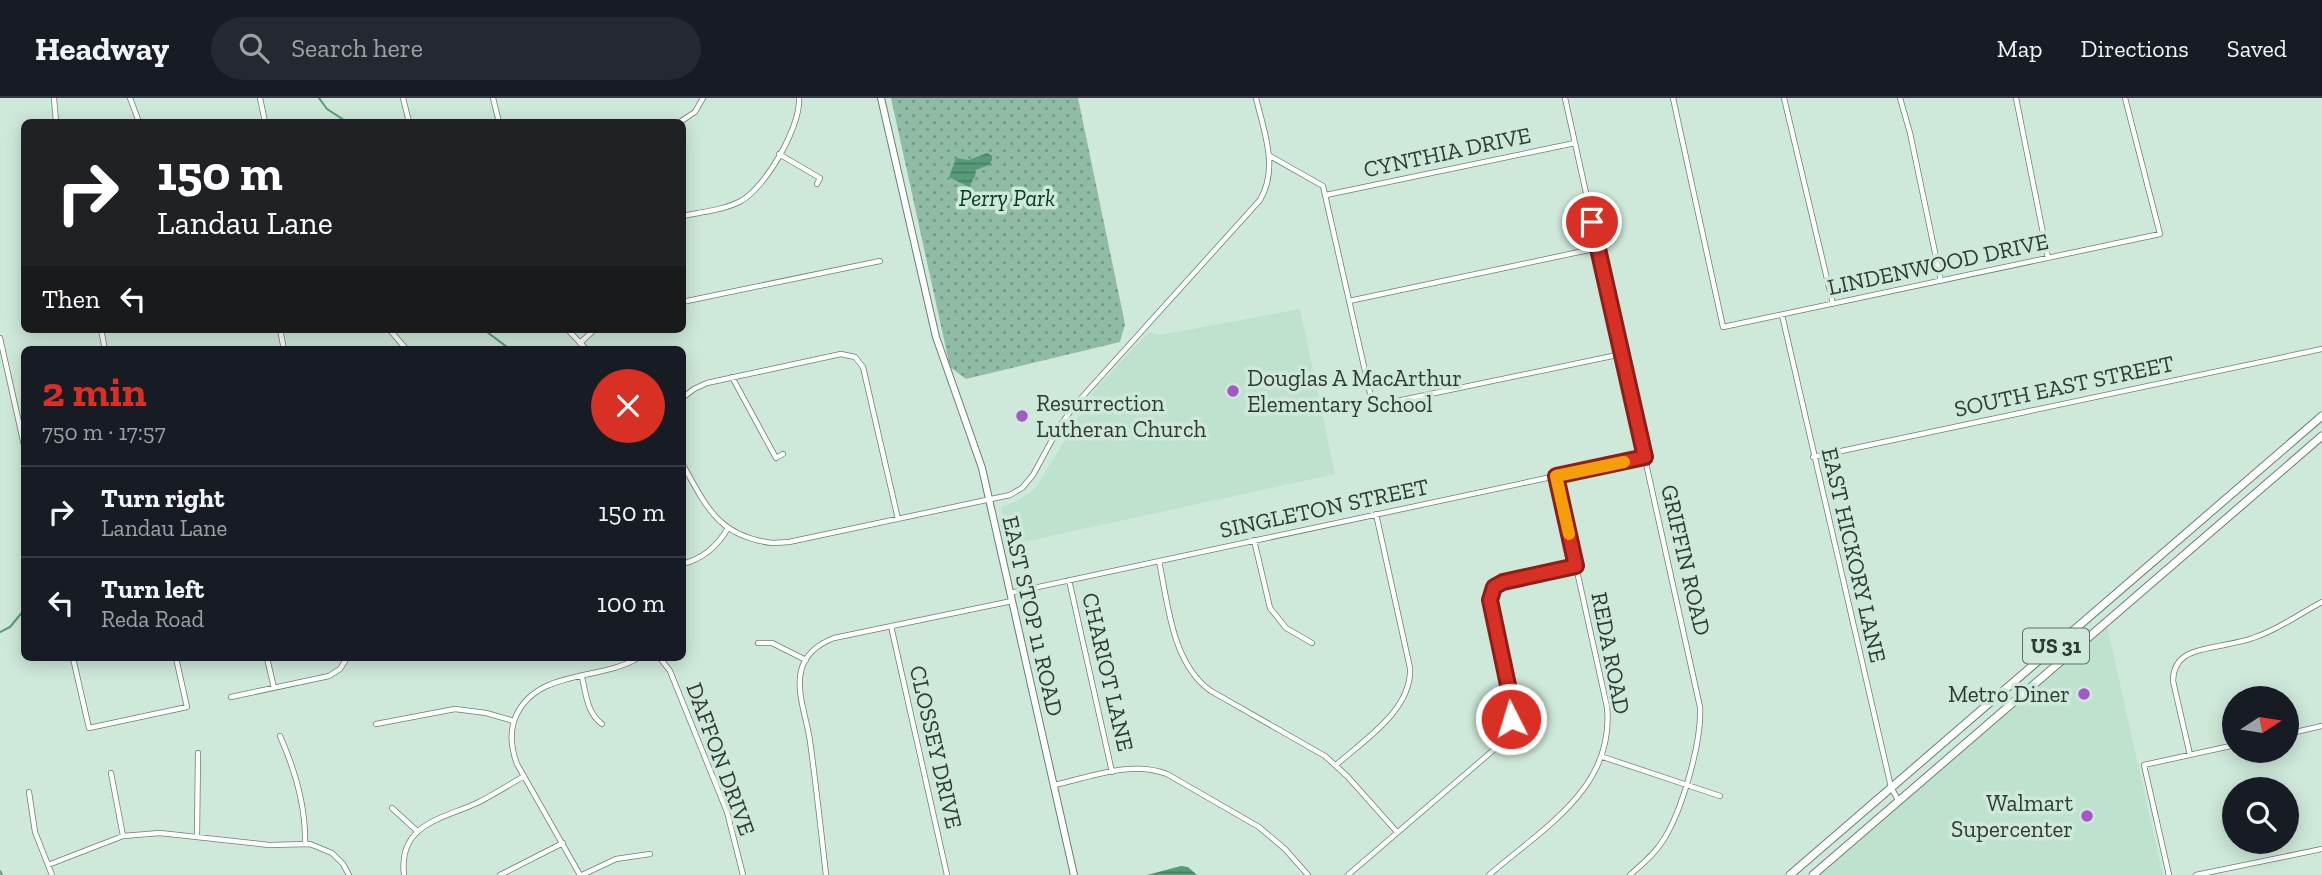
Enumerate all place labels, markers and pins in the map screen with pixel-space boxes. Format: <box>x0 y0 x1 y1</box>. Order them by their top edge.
pin <box>1562 192 1622 252</box>
place label: Douglas A MacArthur Elementary School <box>1247 364 1462 418</box>
marker: Douglas A MacArthur Elementary School <box>1225 383 1241 399</box>
place label: Resurrection Lutheran Church <box>1036 389 1207 443</box>
marker: Resurrection Lutheran Church <box>1014 408 1030 424</box>
place label: Metro Diner <box>1948 680 2070 708</box>
marker: Metro Diner <box>2076 686 2092 702</box>
place label: Walmart Supercenter <box>1951 789 2073 843</box>
marker: Walmart Supercenter <box>2079 808 2095 824</box>

